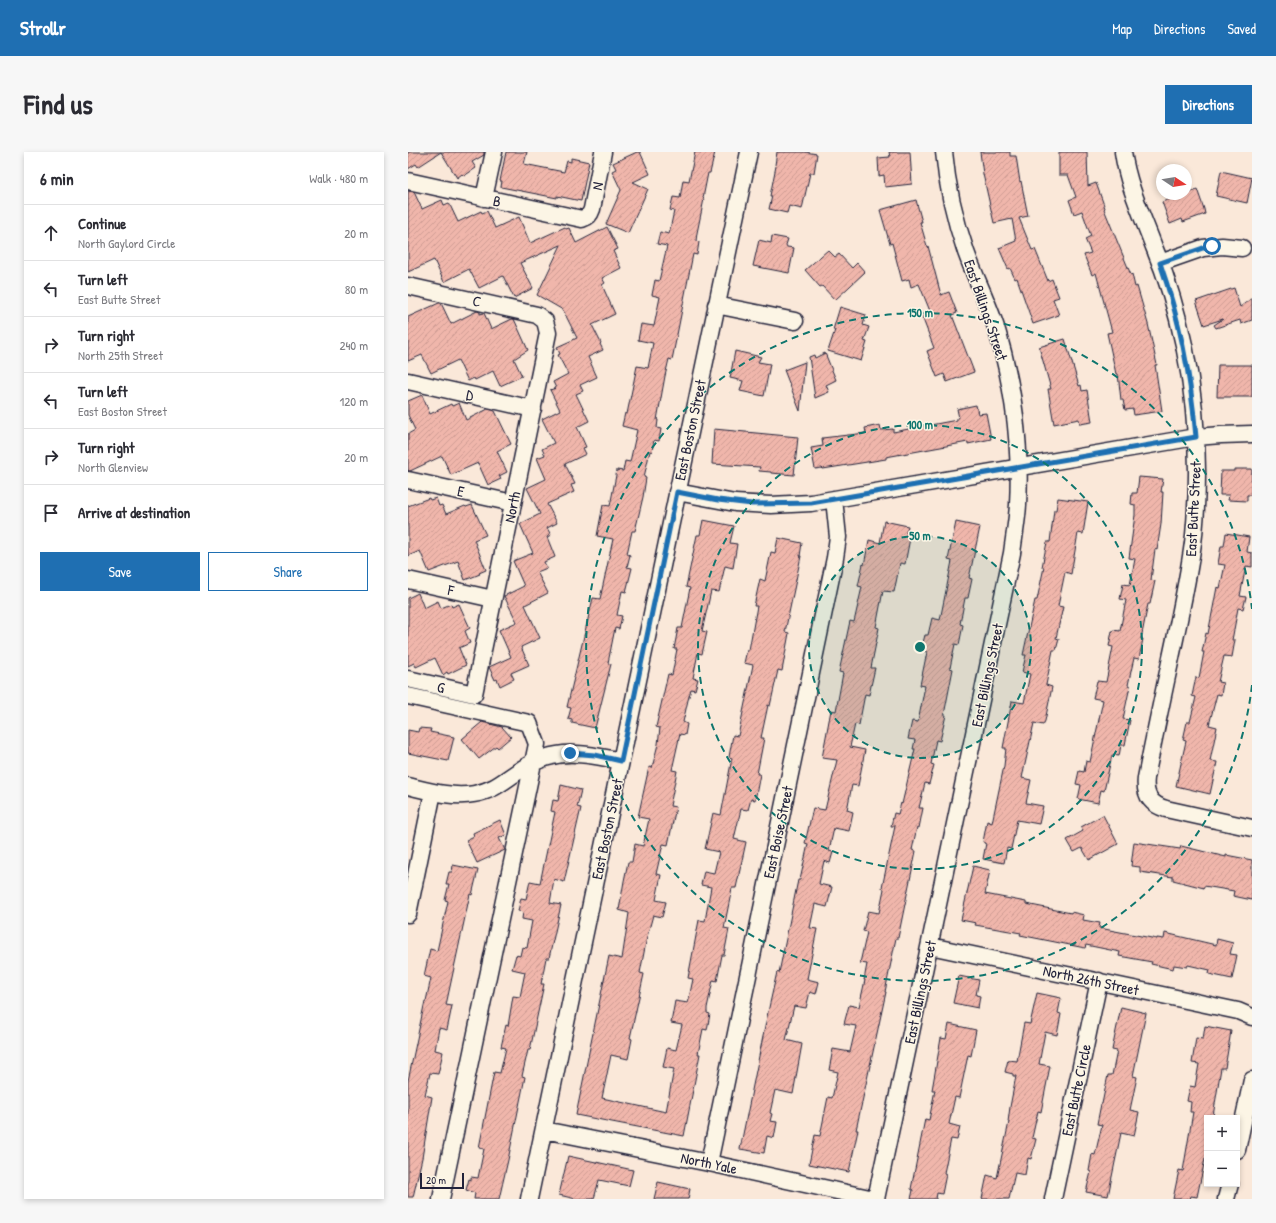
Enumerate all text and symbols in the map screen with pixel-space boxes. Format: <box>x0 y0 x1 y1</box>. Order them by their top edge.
text: Strollr <box>20 15 66 41</box>
text: Map <box>1112 19 1132 38</box>
text: Directions <box>1154 19 1205 38</box>
text: Saved <box>1227 19 1256 38</box>
text: Find us <box>24 85 93 123</box>
button: Directions <box>1165 85 1252 124</box>
north arrow <box>1156 164 1192 200</box>
text: 6 min <box>40 167 74 190</box>
text: Walk · 480 m <box>309 169 368 187</box>
street label: N <box>586 180 608 192</box>
street label: B <box>491 190 503 212</box>
text: Continue <box>78 213 126 234</box>
icon: ahead <box>40 222 62 244</box>
text: 20 m <box>344 224 368 242</box>
text: North Gaylord Circle <box>78 234 175 252</box>
route start <box>1203 237 1221 255</box>
street label: East Billings Street <box>959 257 1013 364</box>
text: Turn left <box>78 269 128 290</box>
icon: left <box>40 278 62 300</box>
text: 80 m <box>345 280 368 298</box>
text: East Butte Street <box>78 290 160 308</box>
street label: C <box>471 290 483 312</box>
text: 150 m <box>907 304 933 321</box>
text: Turn right <box>78 325 134 346</box>
icon: right <box>40 334 62 356</box>
text: 240 m <box>339 336 368 354</box>
text: North 25th Street <box>78 346 163 364</box>
street label: East Boston Street <box>669 377 711 482</box>
text: Turn left <box>78 381 128 402</box>
street label: D <box>464 384 477 406</box>
icon: left <box>40 390 62 412</box>
text: 120 m <box>340 392 368 410</box>
text: East Boston Street <box>78 402 167 420</box>
text: 100 m <box>907 416 933 433</box>
text: Turn right <box>78 437 134 458</box>
icon: right <box>40 446 62 468</box>
text: 20 m <box>344 448 368 466</box>
text: North Glenview <box>78 458 148 476</box>
street label: East Butte Street <box>1180 460 1206 557</box>
street label: E <box>456 480 467 502</box>
street label: North <box>498 490 526 524</box>
icon: arrive <box>40 502 62 524</box>
text: Arrive at destination <box>78 502 190 523</box>
text: 50 m <box>909 527 931 544</box>
button: Save <box>40 552 200 591</box>
button: Share <box>208 552 368 591</box>
street label: F <box>445 579 456 601</box>
street label: East Billings Street <box>966 621 1008 729</box>
centre of rings <box>913 640 927 654</box>
street label: G <box>435 676 447 698</box>
route end <box>561 744 579 762</box>
street label: East Boston Street <box>586 776 628 881</box>
street label: East Boise Street <box>758 783 798 880</box>
street label: East Billings Street <box>899 938 941 1046</box>
street label: North 26th Street <box>1041 960 1142 1001</box>
street label: East Butte Circle <box>1056 1042 1096 1138</box>
map controls <box>1204 1115 1240 1187</box>
button: + <box>1204 1115 1240 1151</box>
street label: North Yale <box>679 1147 739 1179</box>
button: − <box>1204 1151 1240 1187</box>
scale bar <box>420 1171 464 1190</box>
text: 20 m <box>426 1173 446 1187</box>

